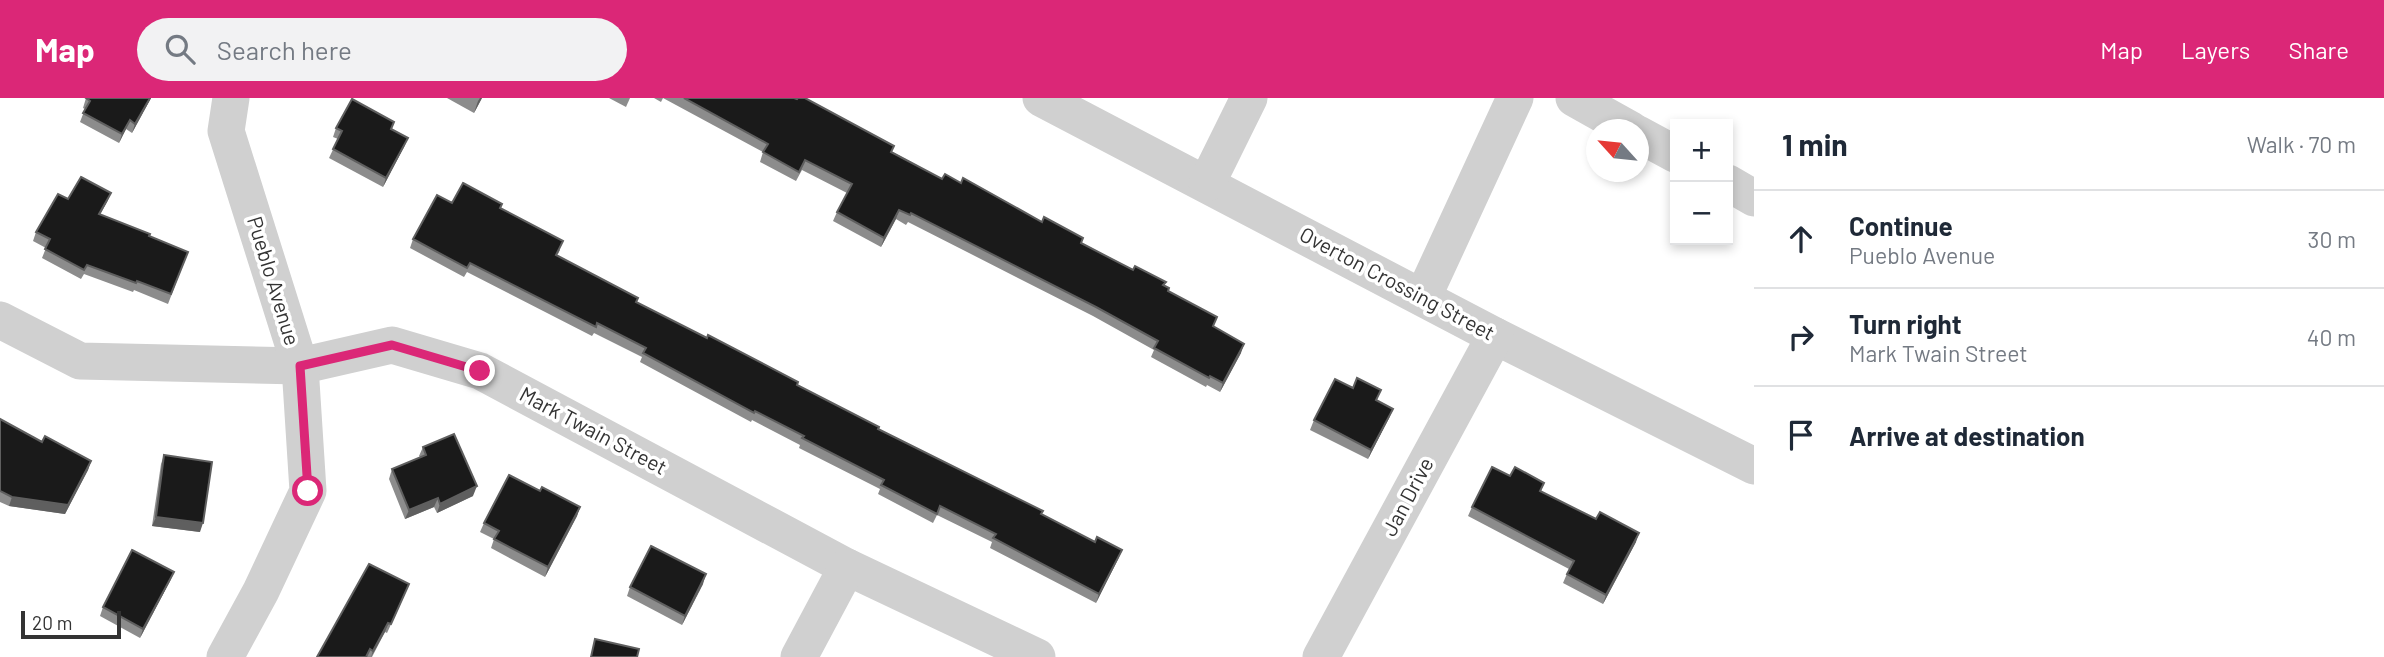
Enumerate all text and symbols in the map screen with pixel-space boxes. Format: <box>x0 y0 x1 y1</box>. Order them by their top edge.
search box <box>137 18 627 81</box>
text: Map <box>35 29 95 69</box>
icon: search <box>161 30 199 68</box>
text: Search here <box>217 34 352 65</box>
text: Map <box>2100 35 2143 64</box>
text: Layers <box>2181 35 2250 64</box>
text: Share <box>2288 35 2349 64</box>
north arrow <box>1586 119 1649 182</box>
map controls <box>1670 119 1733 245</box>
button: + <box>1670 119 1733 182</box>
text: 1 min <box>1782 126 1848 162</box>
text: Walk · 70 m <box>2247 130 2356 158</box>
button: − <box>1670 182 1733 245</box>
text: Continue <box>1849 210 1953 241</box>
street label: Pueblo Avenue <box>243 213 306 348</box>
icon: ahead <box>1782 220 1820 258</box>
street label: Overton Crossing Street <box>1296 221 1499 345</box>
text: 30 m <box>2308 225 2356 253</box>
text: Pueblo Avenue <box>1849 241 1995 269</box>
text: Turn right <box>1849 308 1962 339</box>
icon: right <box>1782 318 1820 356</box>
text: 40 m <box>2307 323 2356 351</box>
text: Mark Twain Street <box>1849 339 2028 367</box>
route end <box>464 355 495 386</box>
street label: Mark Twain Street <box>516 380 672 479</box>
icon: arrive <box>1782 416 1820 454</box>
text: Arrive at destination <box>1849 420 2085 451</box>
street label: Jan Drive <box>1376 453 1438 540</box>
route start <box>292 475 323 506</box>
scale bar <box>21 608 121 640</box>
text: 20 m <box>32 611 72 634</box>

